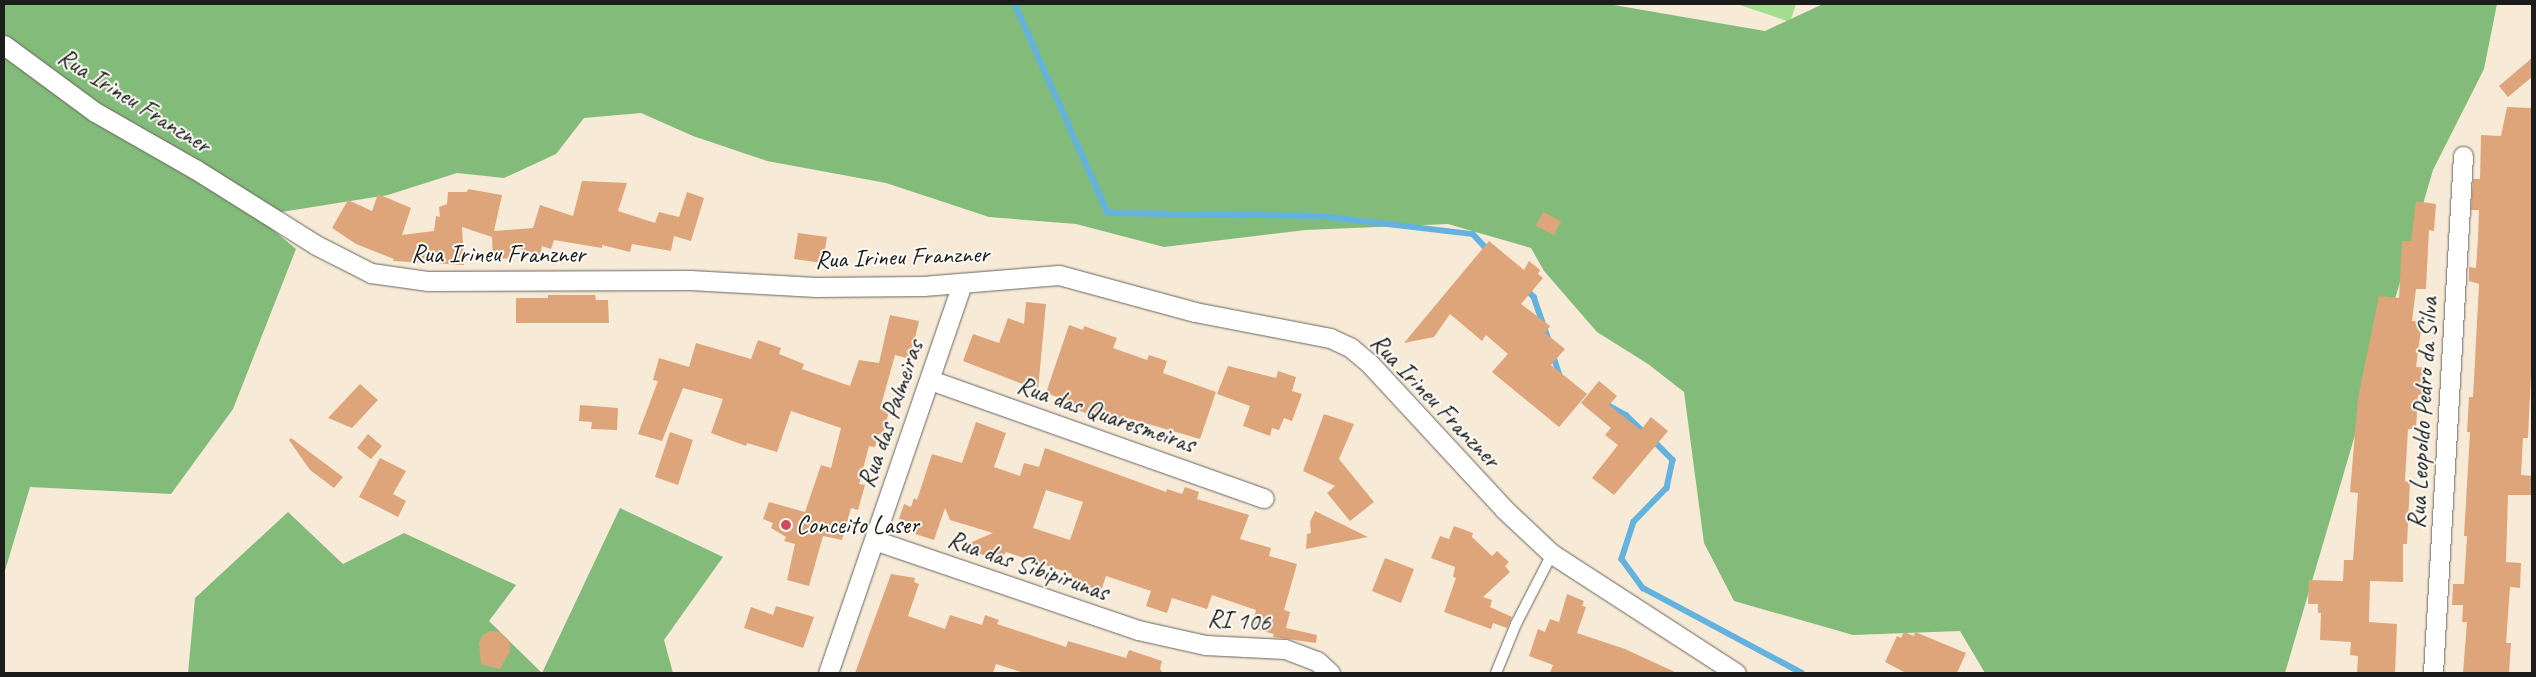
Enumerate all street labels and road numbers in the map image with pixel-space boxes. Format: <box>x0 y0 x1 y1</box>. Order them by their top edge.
street label: Rua Irineu Franzner <box>52 42 216 160</box>
street label: Rua Irineu Franzner <box>411 239 585 269</box>
street label: Rua Irineu Franzner <box>814 239 990 275</box>
street label: Rua Leopoldo Pedro da Silva <box>2402 296 2444 530</box>
street label: Rua Irineu Franzner <box>1364 328 1506 474</box>
street label: Rua das Palmeiras <box>851 336 931 492</box>
street label: Rua das Quaresmeiras <box>1013 371 1199 459</box>
street label: Rua das Sibipirunas <box>944 524 1112 608</box>
street label: RI 106 <box>1207 604 1271 638</box>

